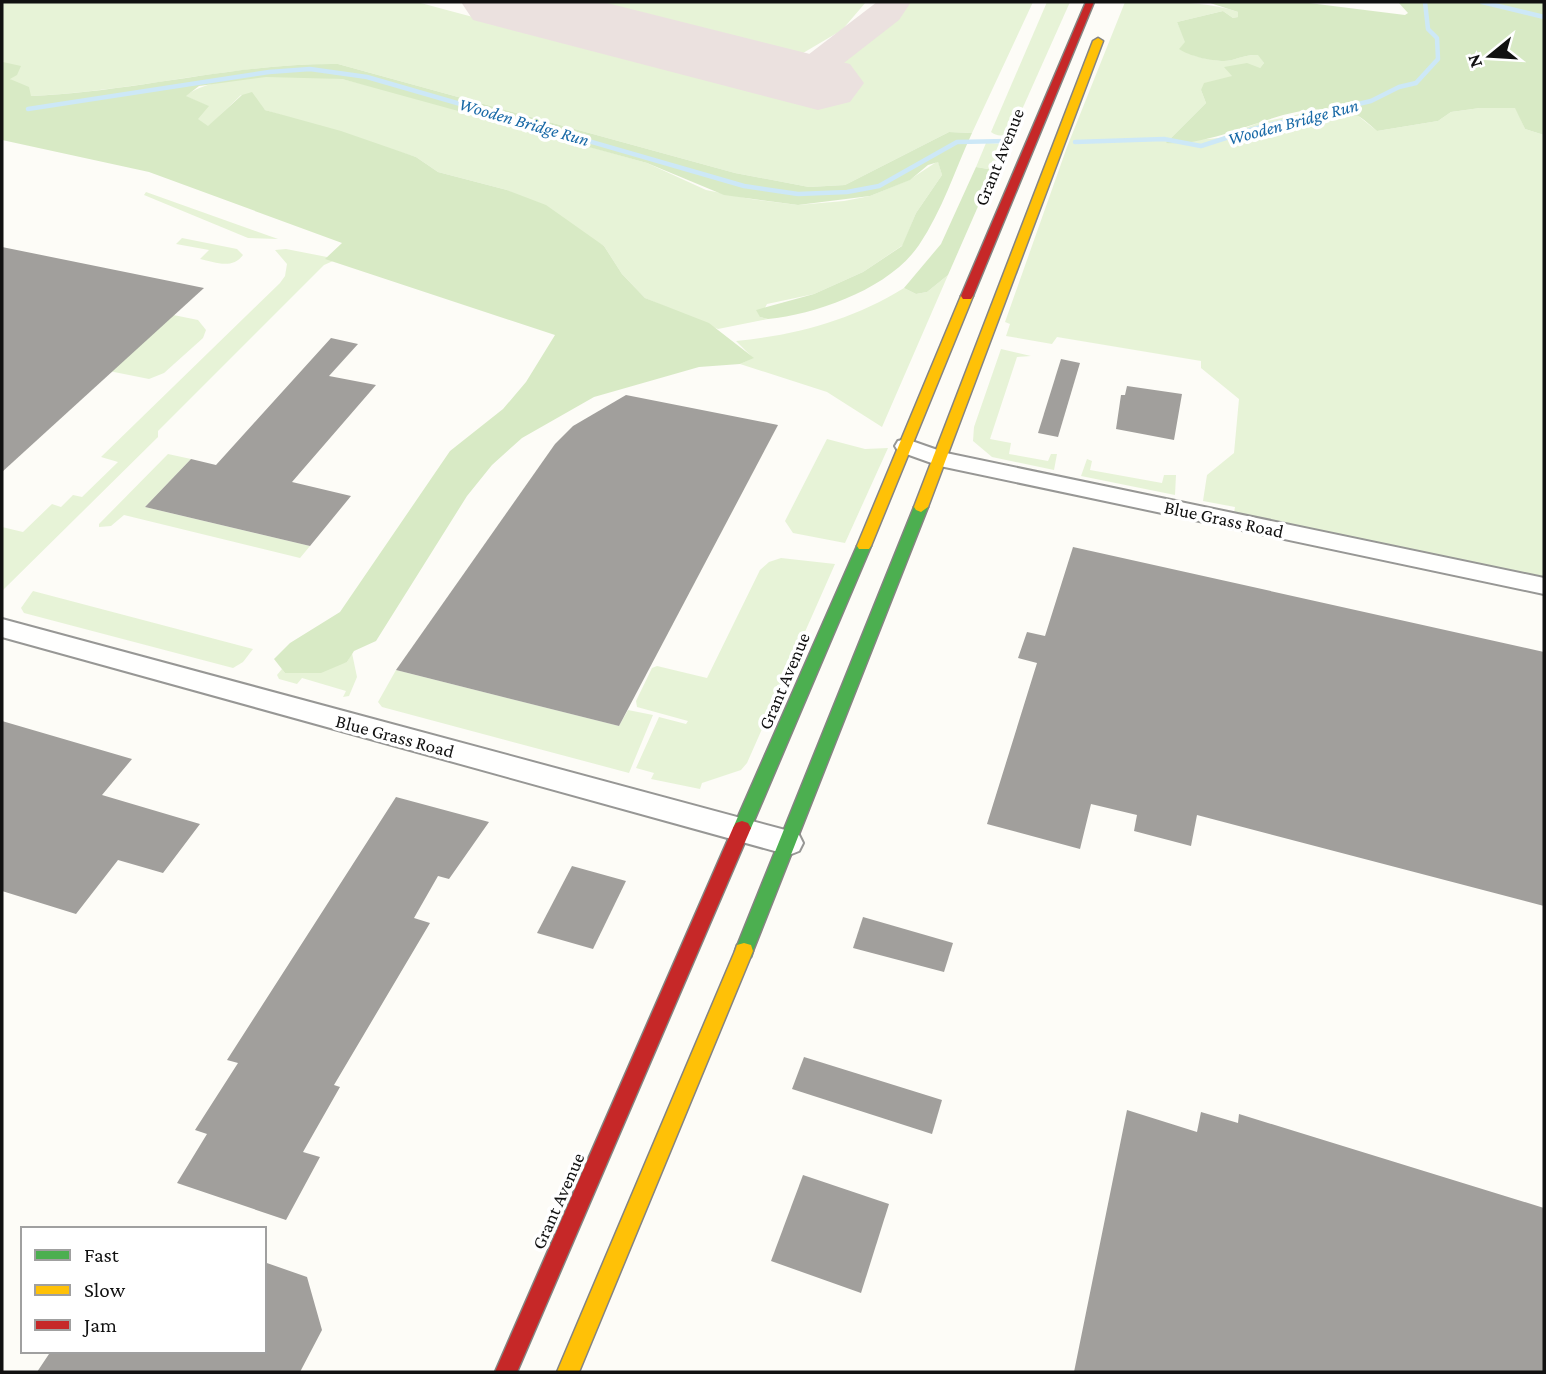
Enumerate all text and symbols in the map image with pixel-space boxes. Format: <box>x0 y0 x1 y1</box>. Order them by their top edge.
north arrow <box>1455 21 1525 91</box>
text: N <box>1462 52 1486 71</box>
water label: Wooden Bridge Run <box>457 94 591 150</box>
water label: Wooden Bridge Run <box>1226 95 1360 149</box>
street label: Grant Avenue <box>970 105 1028 209</box>
street label: Blue Grass Road <box>1162 496 1286 542</box>
street label: Grant Avenue <box>754 629 814 733</box>
street label: Blue Grass Road <box>334 710 456 762</box>
street label: Grant Avenue <box>527 1150 589 1252</box>
legend <box>21 1227 266 1353</box>
text: Fast <box>84 1243 120 1267</box>
text: Slow <box>84 1278 126 1302</box>
text: Jam <box>82 1313 117 1337</box>

